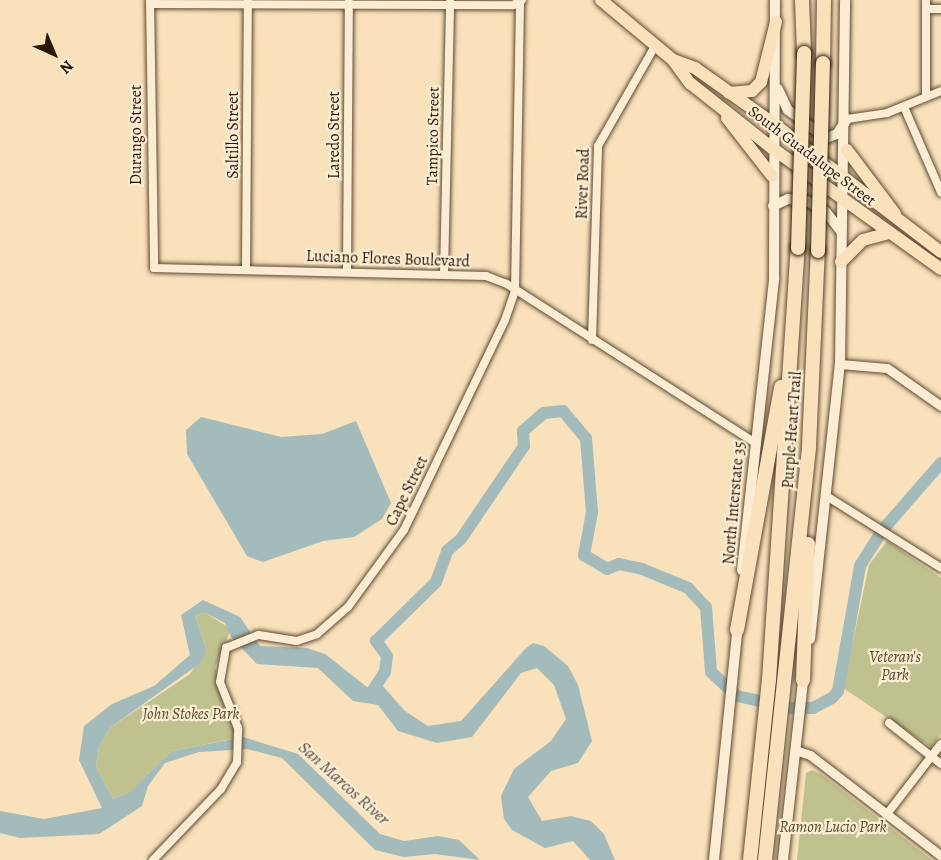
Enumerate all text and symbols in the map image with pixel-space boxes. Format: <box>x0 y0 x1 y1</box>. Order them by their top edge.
north arrow <box>24 24 84 84</box>
text: N <box>55 55 78 79</box>
street label: Durango Street <box>126 85 146 185</box>
street label: Tampico Street <box>423 86 443 186</box>
street label: Saltillo Street <box>223 91 243 179</box>
street label: Laredo Street <box>324 91 344 179</box>
street label: South Guadalupe Street <box>744 102 880 210</box>
street label: River Road <box>572 148 594 220</box>
street label: Luciano Flores Boulevard <box>306 247 470 271</box>
street label: Purple Heart Trail <box>778 371 806 489</box>
street label: North Interstate 35 <box>719 441 749 565</box>
street label: Cape Street <box>382 453 432 529</box>
park label: Veteran's Park <box>869 647 921 685</box>
park label: John Stokes Park <box>143 704 239 724</box>
water label: San Marcos River <box>294 736 394 830</box>
park label: Ramon Lucio Park <box>779 817 887 837</box>

